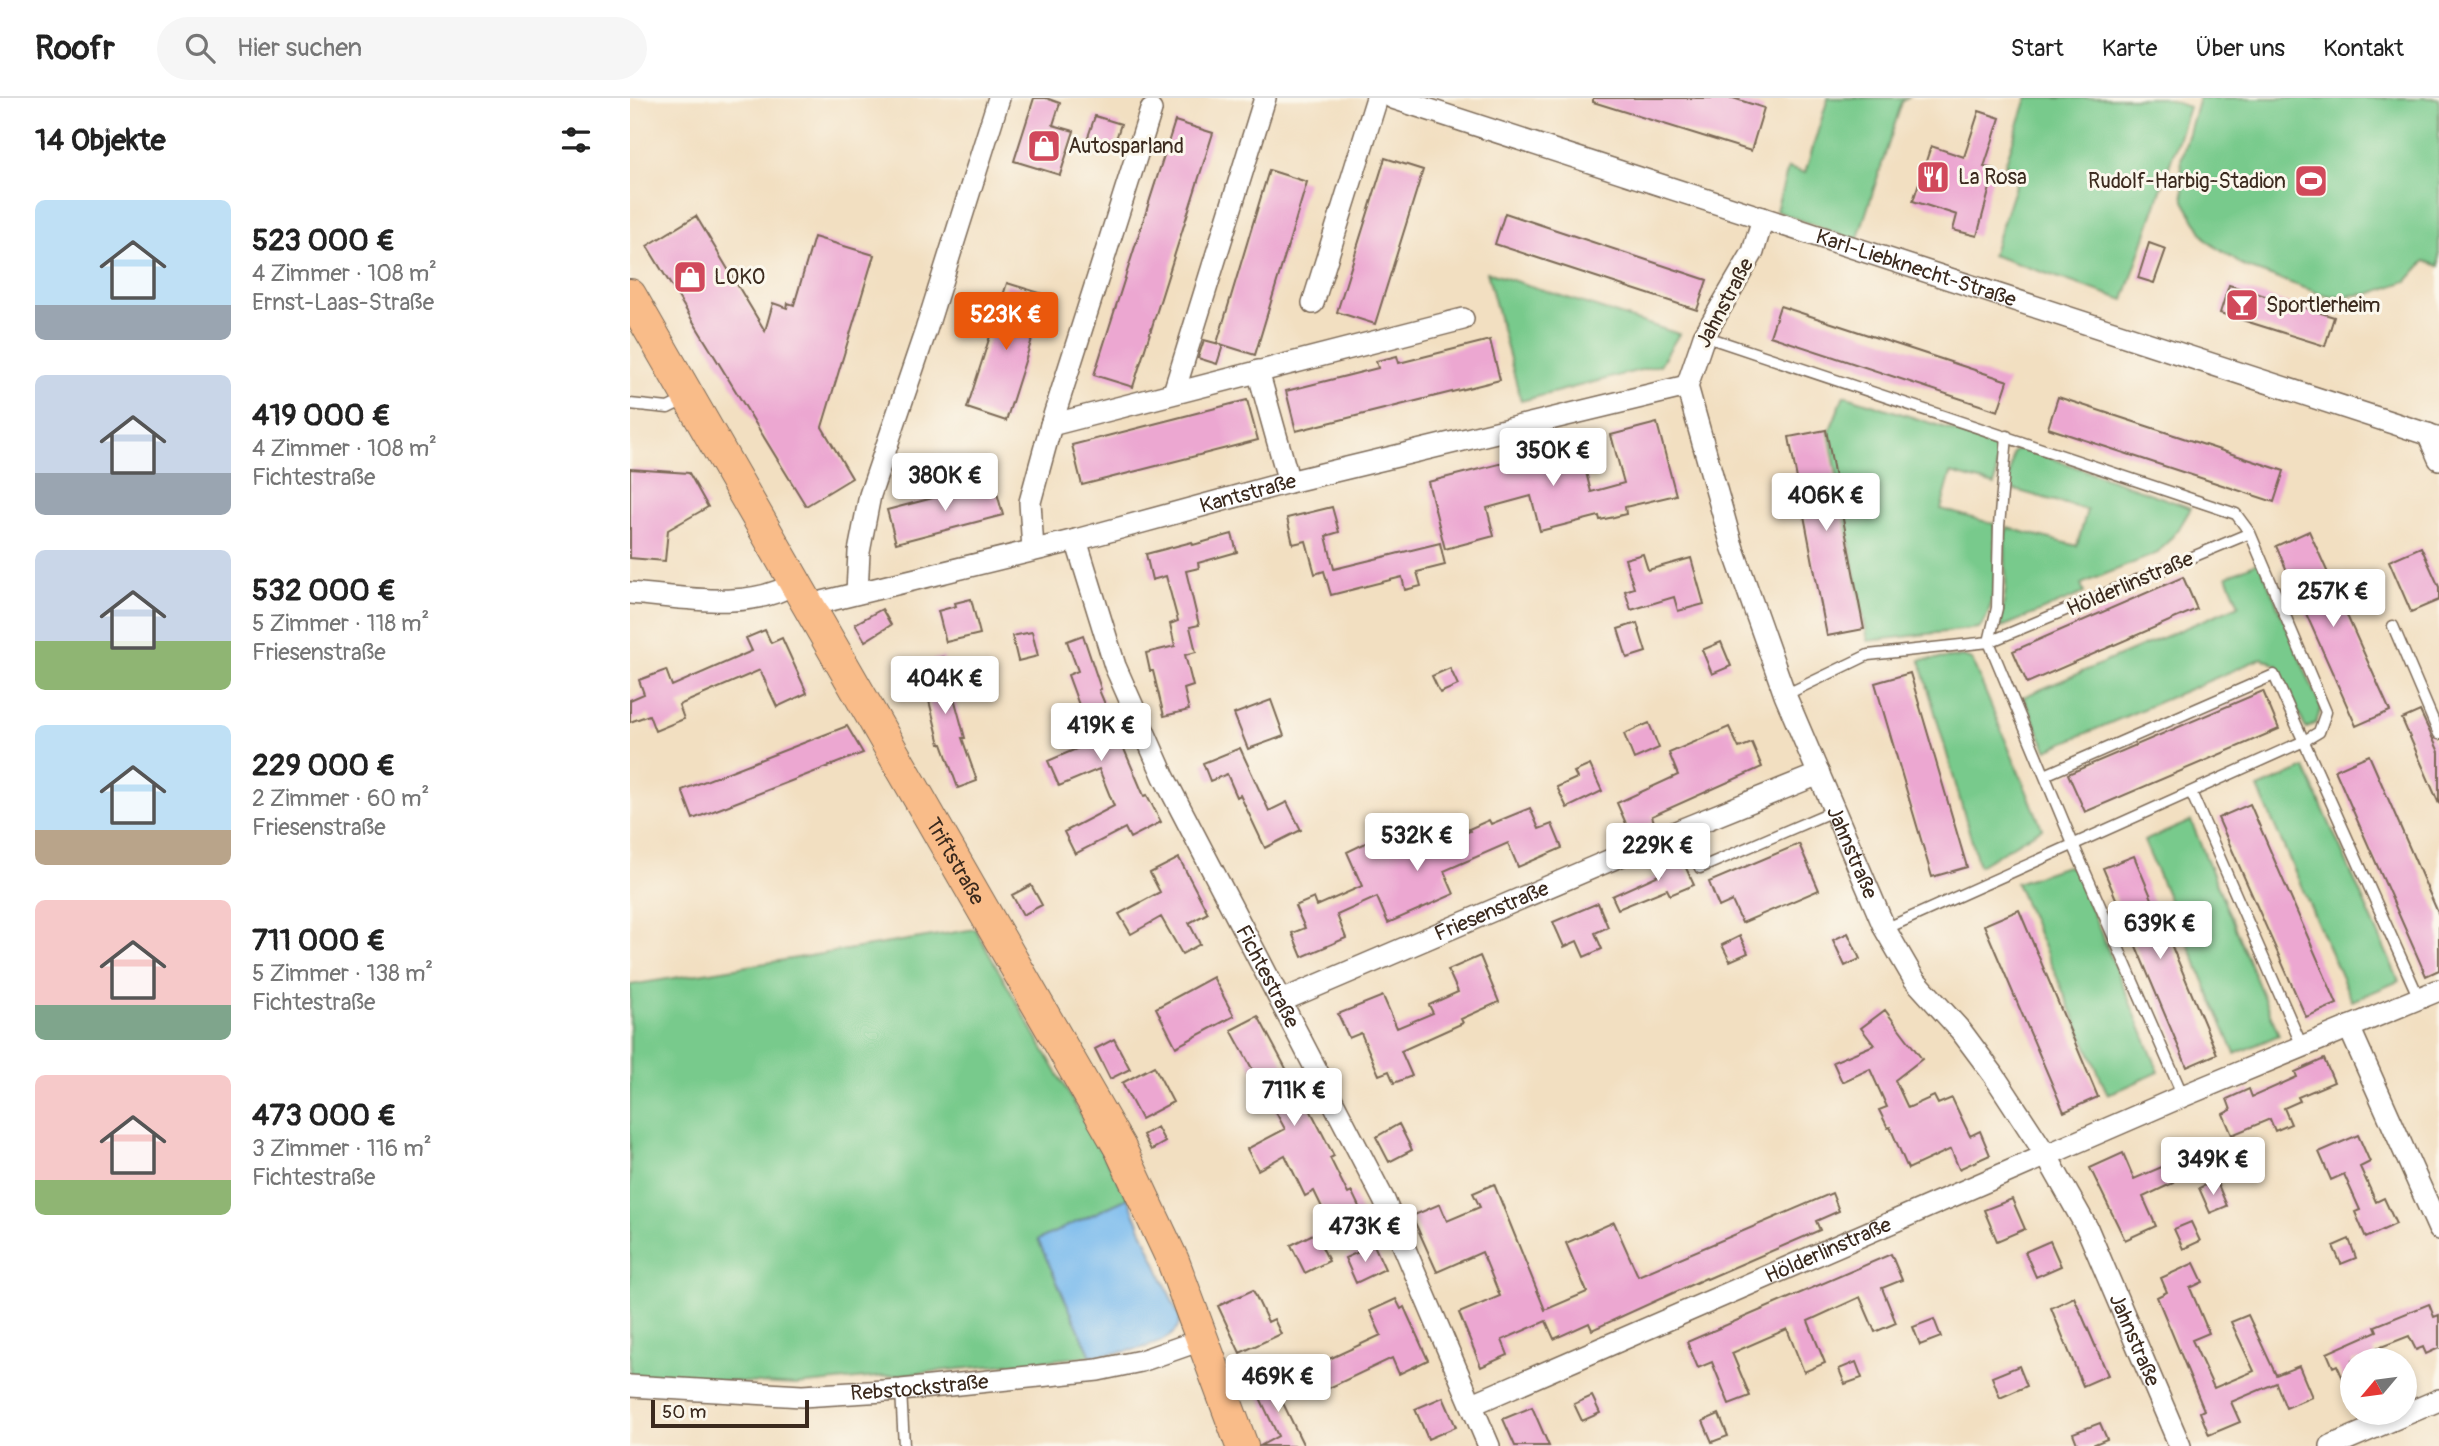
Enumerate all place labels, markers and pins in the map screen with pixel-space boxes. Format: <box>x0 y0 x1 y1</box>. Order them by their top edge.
shop icon: Autosparland <box>1025 127 1063 165</box>
place label: Autosparland <box>1068 133 1184 160</box>
restaurant icon: La Rosa <box>1914 158 1952 196</box>
sports icon: Rudolf-Harbig-Stadion <box>2292 162 2330 200</box>
place label: La Rosa <box>1958 164 2027 191</box>
place label: Rudolf-Harbig-Stadion <box>2088 168 2286 195</box>
shop icon: LOKO <box>671 258 709 296</box>
place label: LOKO <box>714 264 765 291</box>
bar icon: Sportlerheim <box>2223 286 2261 324</box>
pin: 523K € <box>949 292 1063 352</box>
place label: Sportlerheim <box>2266 292 2380 319</box>
pin: 350K € <box>1496 428 1610 488</box>
pin: 380K € <box>888 454 1002 513</box>
pin: 406K € <box>1769 474 1883 533</box>
pin: 257K € <box>2276 570 2390 629</box>
pin: 404K € <box>888 656 1002 716</box>
pin: 419K € <box>1044 704 1158 763</box>
pin: 532K € <box>1360 814 1474 873</box>
pin: 229K € <box>1601 824 1715 883</box>
pin: 639K € <box>2103 902 2217 961</box>
pin: 711K € <box>1237 1068 1351 1128</box>
pin: 349K € <box>2156 1138 2270 1197</box>
pin: 473K € <box>1308 1204 1422 1264</box>
pin: 469K € <box>1221 1354 1335 1414</box>

